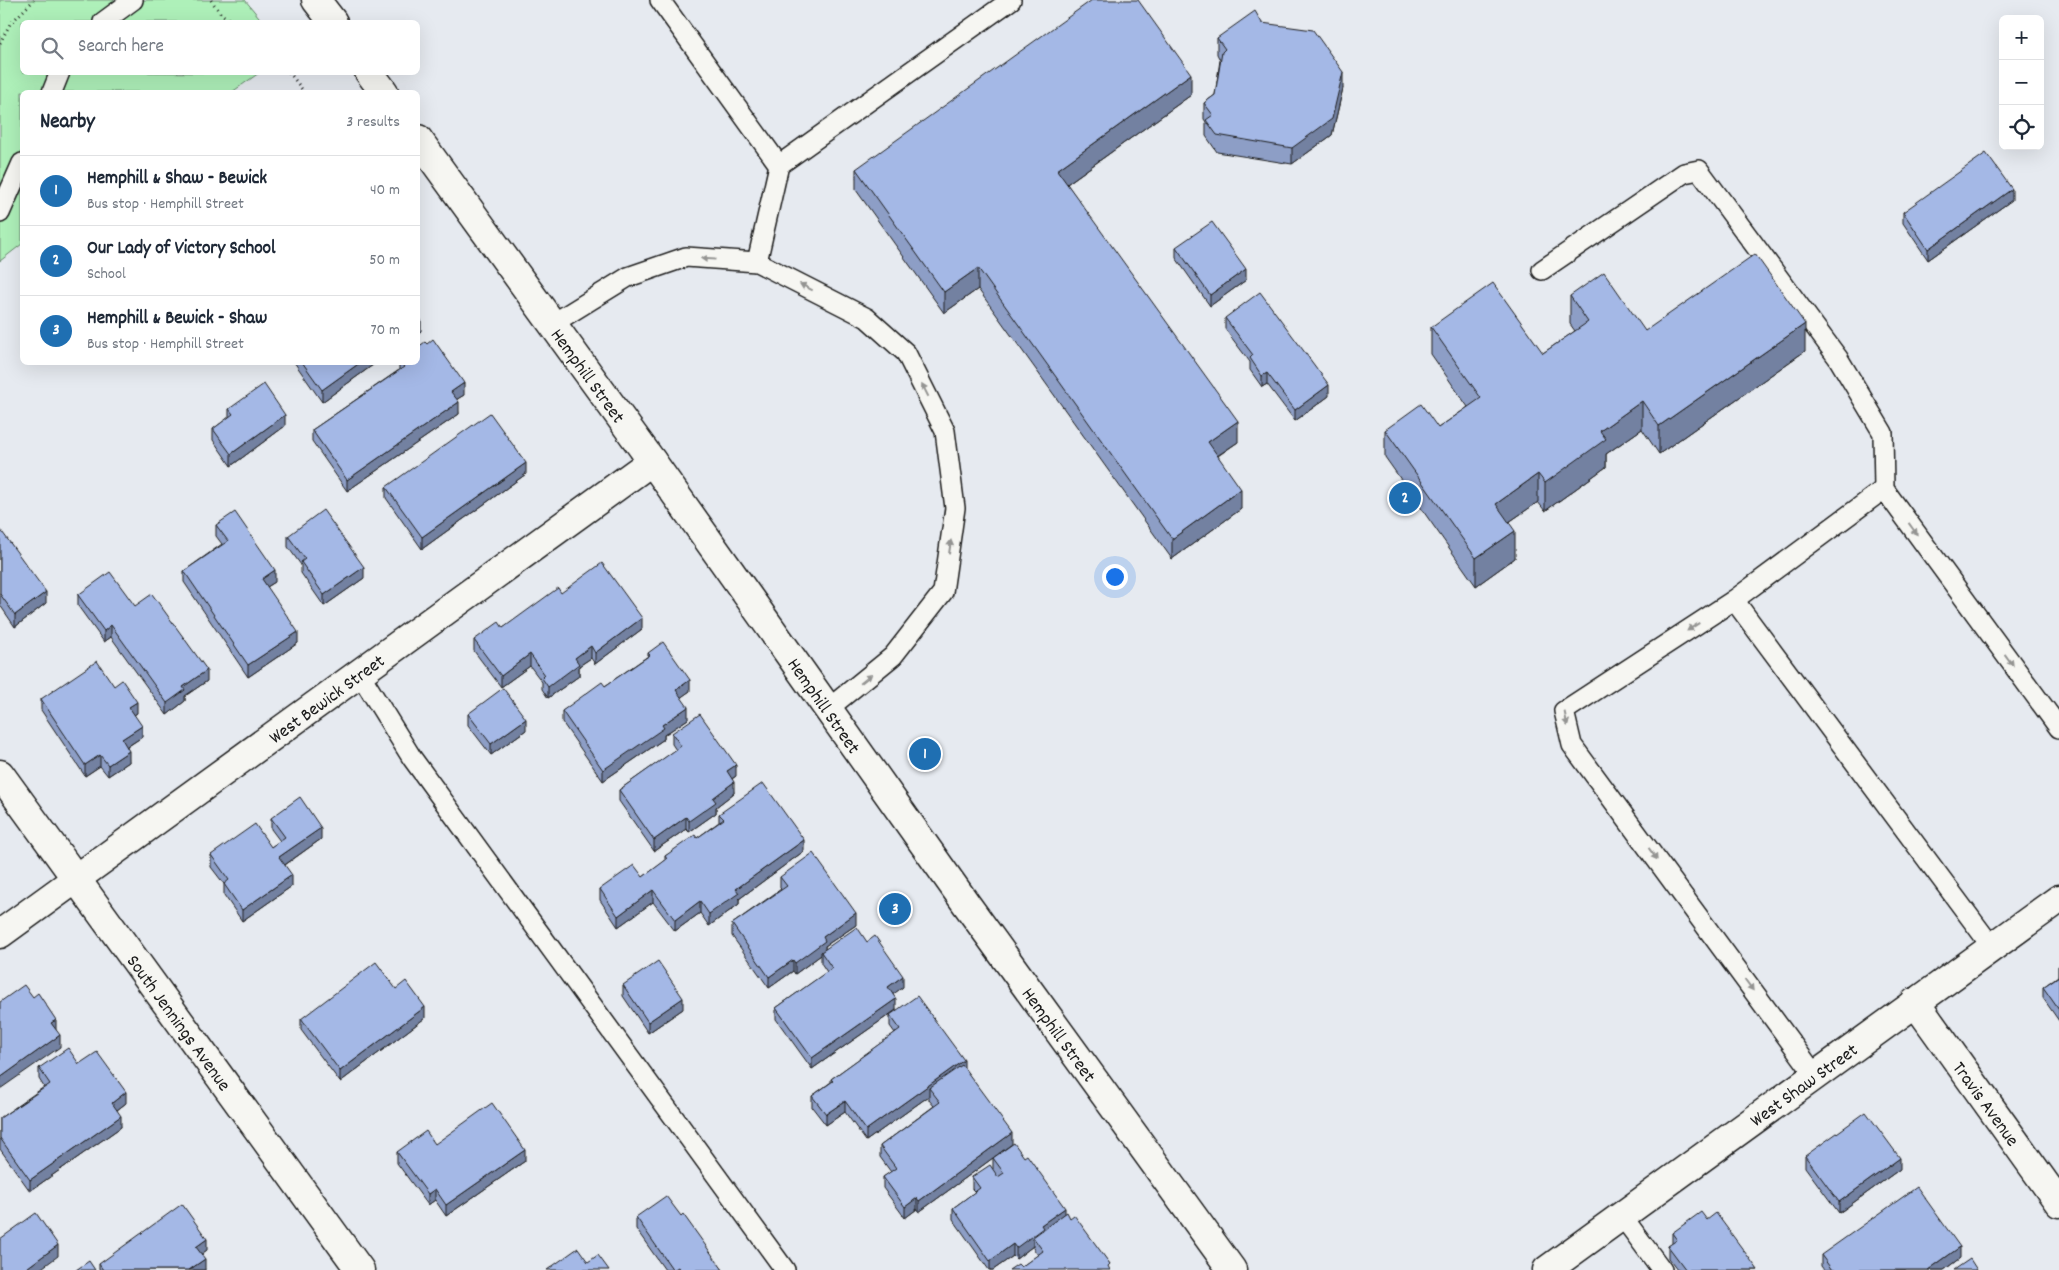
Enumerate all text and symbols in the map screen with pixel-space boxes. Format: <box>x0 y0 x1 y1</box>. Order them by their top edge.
map controls <box>1999 15 2044 150</box>
button: + <box>1999 15 2044 60</box>
search box <box>20 20 420 75</box>
icon: search <box>38 34 66 62</box>
text: Search here <box>78 34 164 61</box>
button: − <box>1999 60 2044 105</box>
button: locate <box>1999 105 2044 150</box>
text: Nearby <box>40 108 95 138</box>
text: 3 results <box>346 111 400 134</box>
text: Hemphill & Shaw - Bewick <box>87 166 267 193</box>
text: 1 <box>54 179 58 202</box>
text: 40 m <box>370 179 400 202</box>
text: Bus stop · Hemphill Street <box>87 193 244 216</box>
text: Our Lady of Victory School <box>87 236 276 263</box>
text: 2 <box>53 249 60 272</box>
text: 50 m <box>369 249 400 272</box>
one-way arrow <box>700 254 716 262</box>
text: School <box>87 263 126 286</box>
one-way arrow <box>799 283 813 291</box>
text: Hemphill & Bewick - Shaw <box>87 306 267 333</box>
text: 3 <box>52 319 60 342</box>
text: 70 m <box>370 319 400 342</box>
street label: Hemphill Street <box>542 324 630 430</box>
text: Bus stop · Hemphill Street <box>87 333 244 356</box>
one-way arrow <box>921 383 929 397</box>
pin: 2 <box>1389 479 1421 517</box>
one-way arrow <box>1907 522 1918 535</box>
one-way arrow <box>946 538 954 554</box>
your location <box>1102 564 1128 590</box>
one-way arrow <box>1686 622 1700 632</box>
street label: West Bewick Street <box>264 649 392 752</box>
one-way arrow <box>2004 653 2014 667</box>
street label: Hemphill Street <box>779 654 865 760</box>
one-way arrow <box>859 673 872 684</box>
one-way arrow <box>1562 712 1570 727</box>
pin: 1 <box>909 735 941 773</box>
one-way arrow <box>1648 847 1658 861</box>
pin: 3 <box>879 890 911 928</box>
street label: South Jennings Avenue <box>118 950 236 1098</box>
one-way arrow <box>1744 978 1755 991</box>
street label: Hemphill Street <box>1013 983 1101 1089</box>
street label: West Shaw Street <box>1746 1038 1865 1135</box>
street label: Travis Avenue <box>1944 1057 2024 1153</box>

